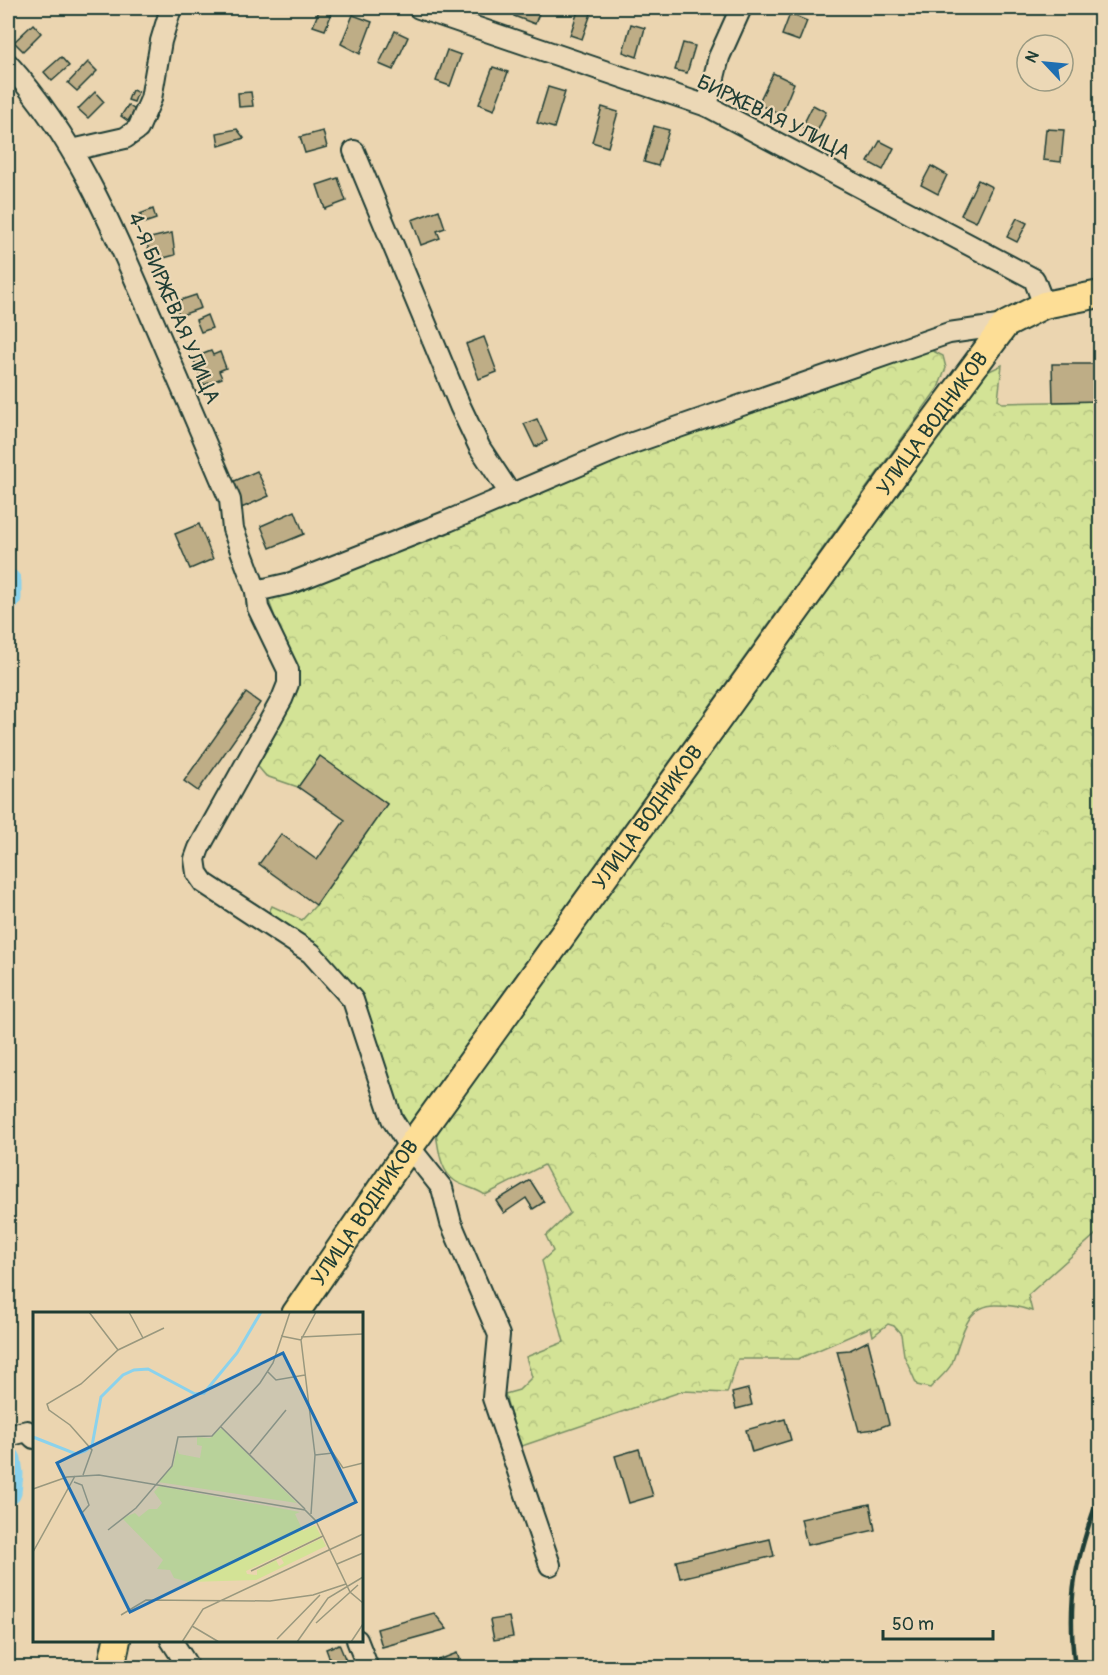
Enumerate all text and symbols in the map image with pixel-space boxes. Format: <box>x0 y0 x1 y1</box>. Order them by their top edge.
north arrow <box>1015 33 1075 93</box>
text: N <box>1021 47 1044 66</box>
street label: БИРЖЕВАЯ УЛИЦА <box>692 69 855 166</box>
street label: 4-Я БИРЖЕВАЯ УЛИЦА <box>121 208 226 408</box>
street label: УЛИЦА ВОДНИКОВ <box>871 347 995 501</box>
street label: УЛИЦА ВОДНИКОВ <box>587 740 709 895</box>
street label: УЛИЦА ВОДНИКОВ <box>305 1134 425 1291</box>
inset map <box>33 1312 363 1642</box>
scale bar <box>883 1603 992 1641</box>
text: 50 m <box>892 1613 934 1636</box>

